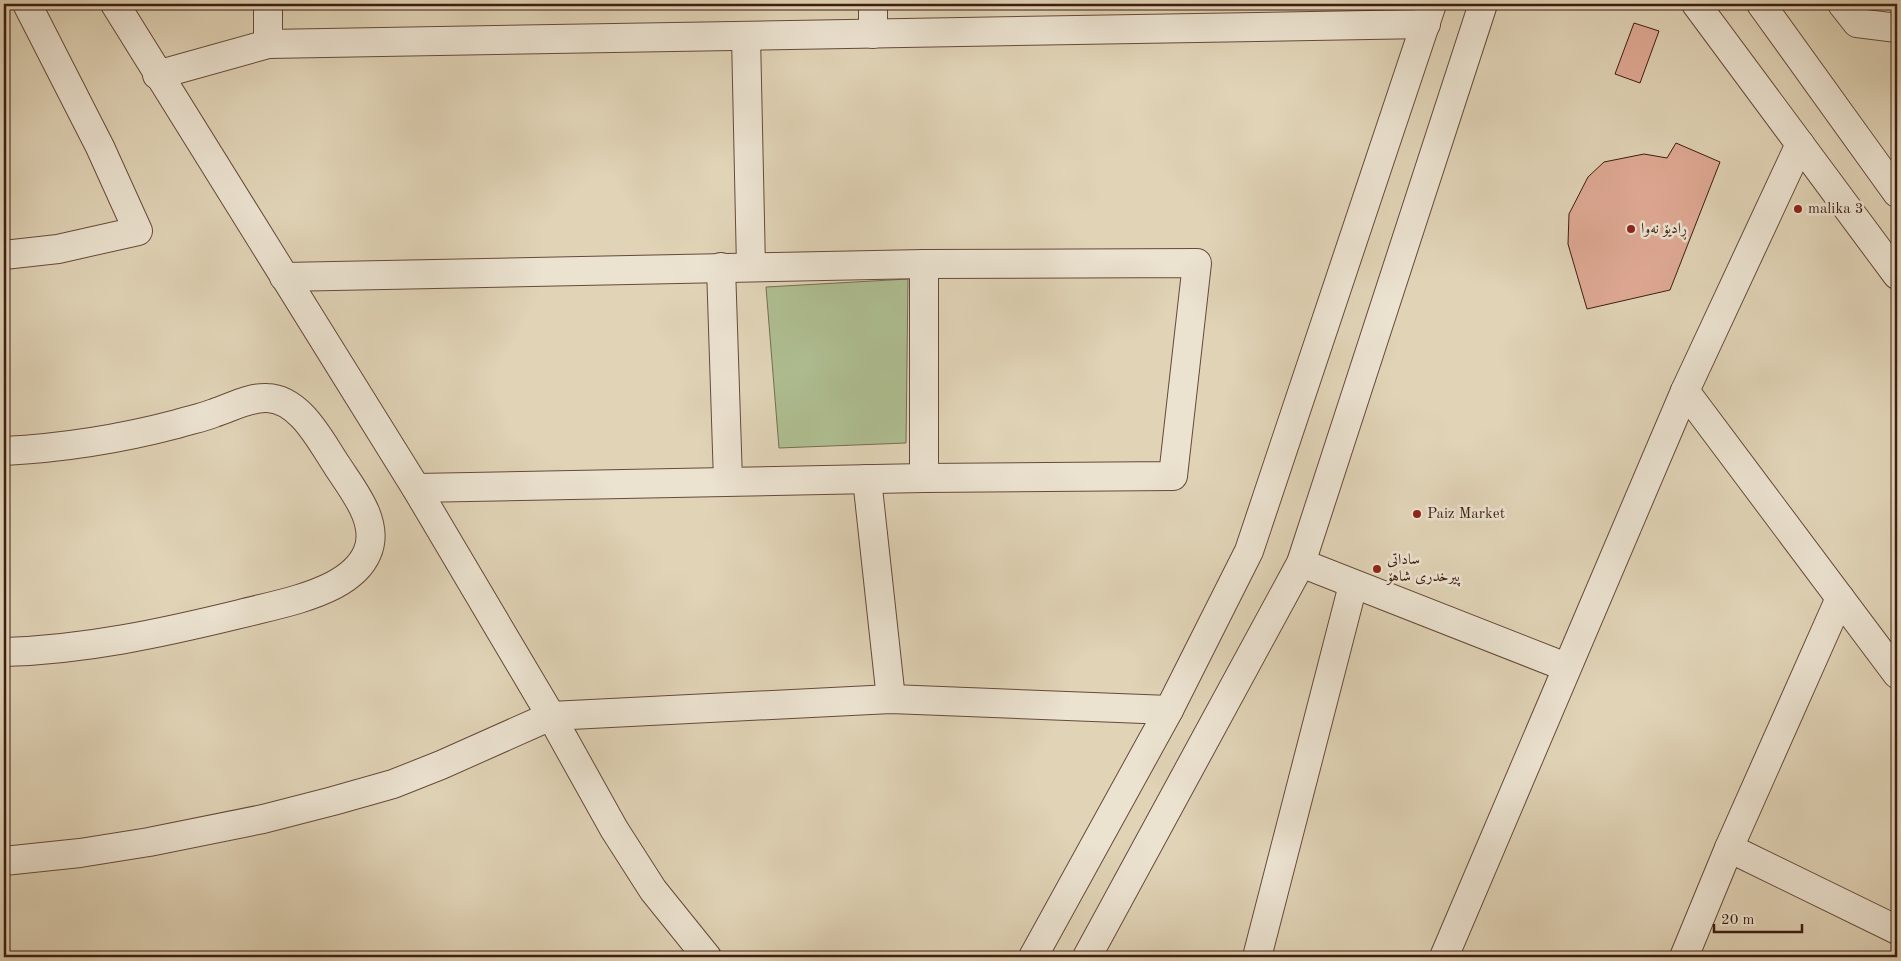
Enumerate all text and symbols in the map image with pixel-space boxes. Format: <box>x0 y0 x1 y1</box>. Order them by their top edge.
place label: malika 3 <box>1808 202 1864 217</box>
marker: malika 3 <box>1792 203 1804 215</box>
place label: ڕادیۆ نەوا <box>1641 222 1687 240</box>
marker: ڕادیۆ نەوا <box>1625 223 1637 235</box>
place label: Paiz Market <box>1427 507 1505 522</box>
marker: Paiz Market <box>1411 508 1423 520</box>
place label: ساداتی پیرخدری شاهۆ <box>1385 553 1461 587</box>
marker: ساداتی پیرخدری شاهۆ <box>1371 563 1383 575</box>
scale bar <box>1714 901 1801 933</box>
text: 20 m <box>1721 913 1755 928</box>

